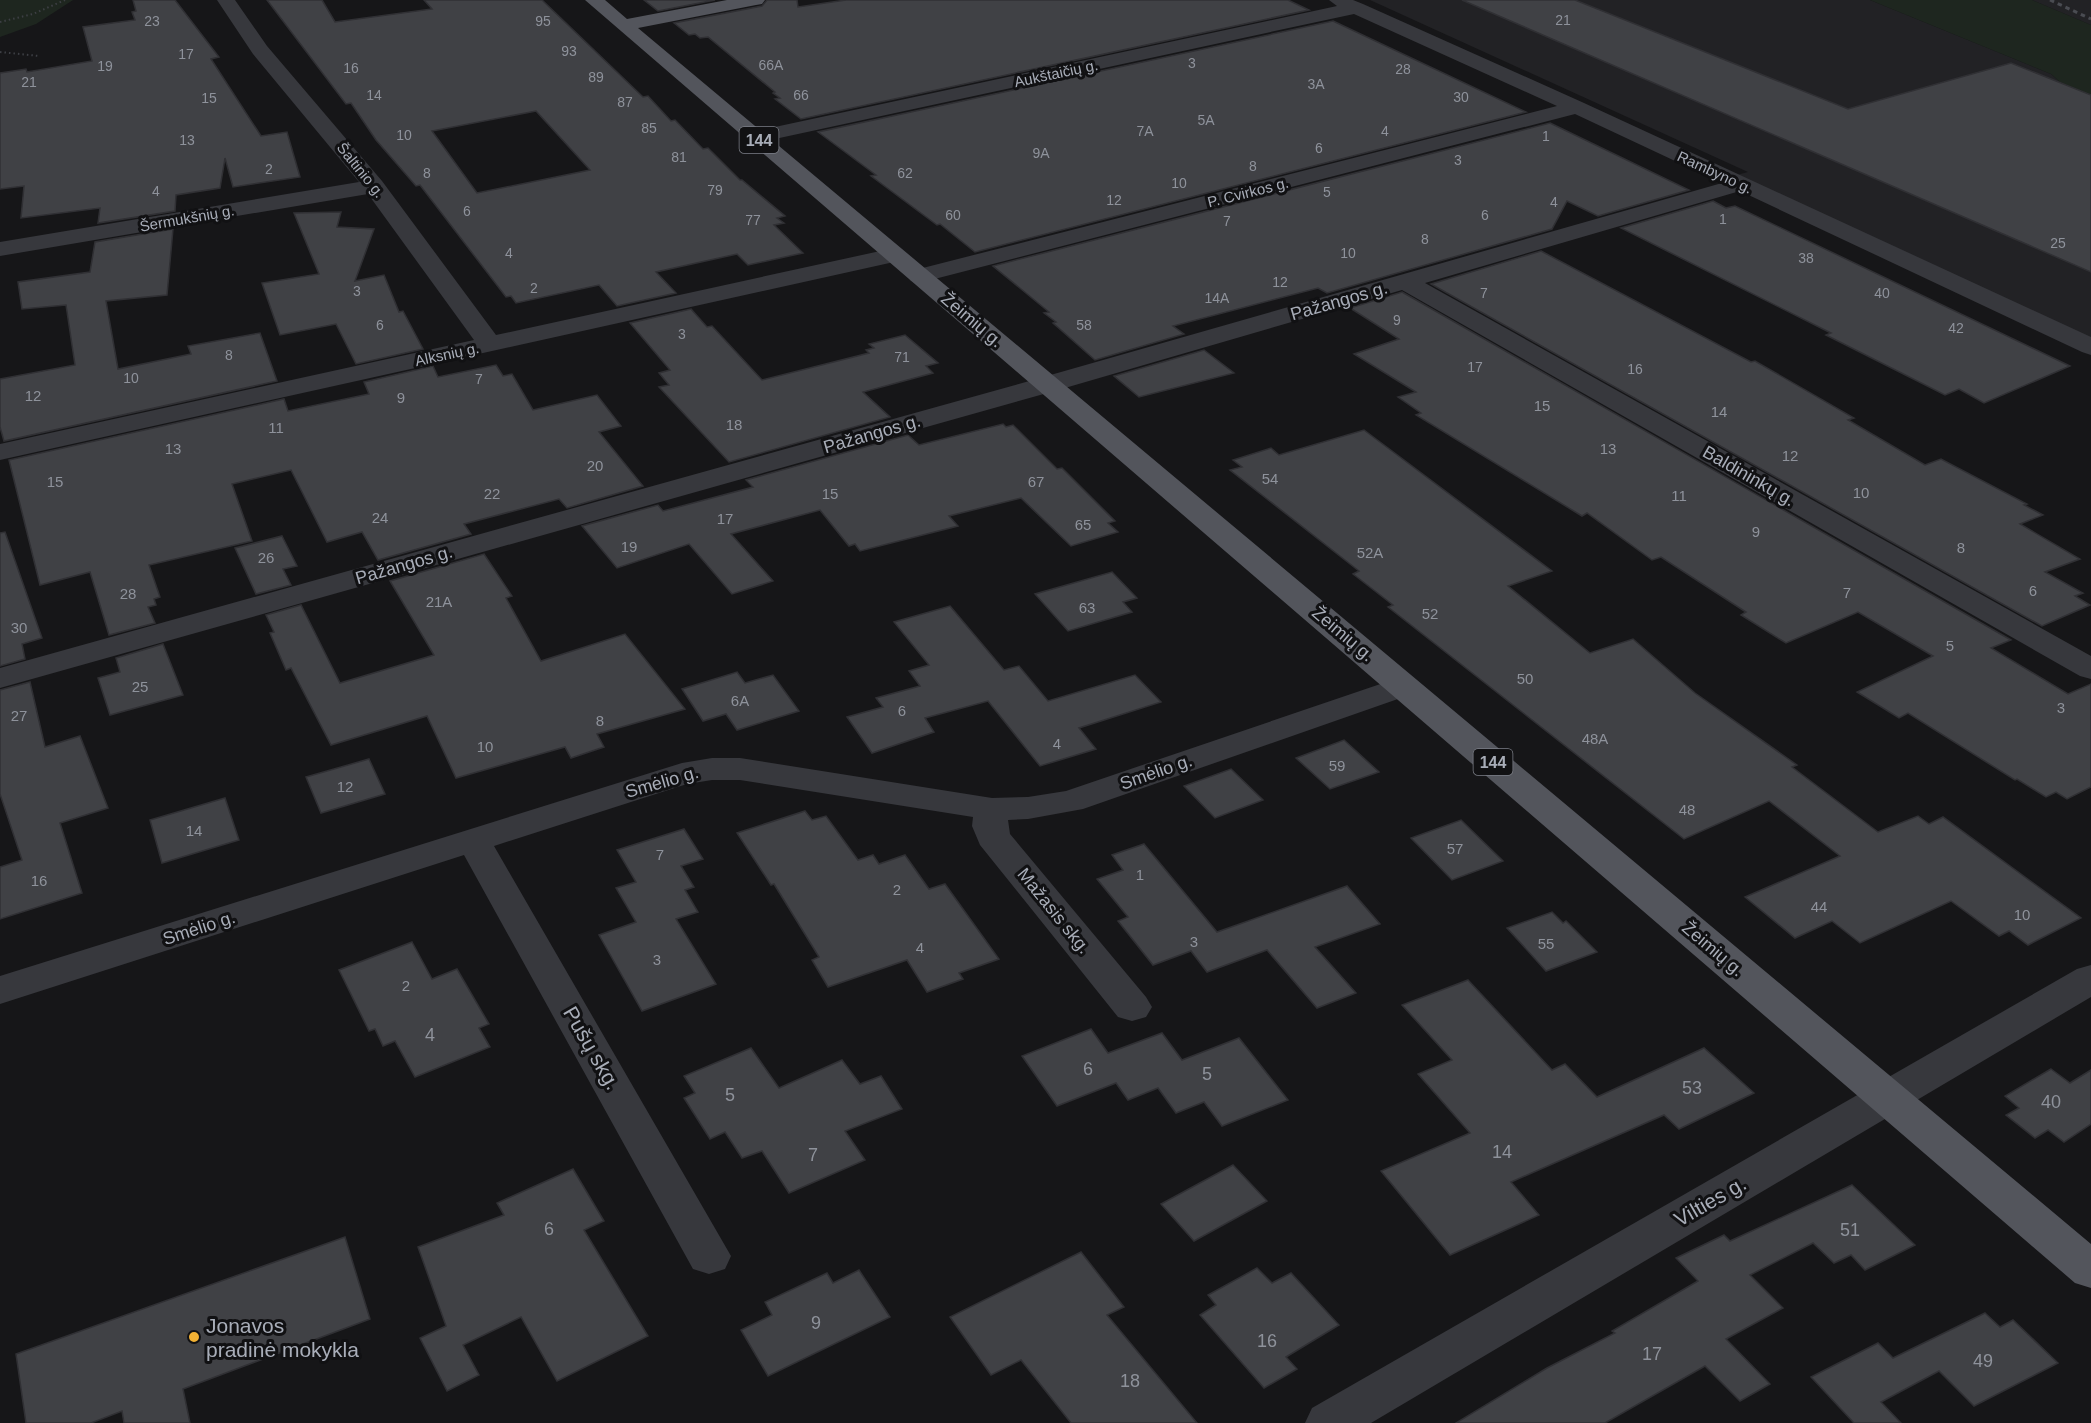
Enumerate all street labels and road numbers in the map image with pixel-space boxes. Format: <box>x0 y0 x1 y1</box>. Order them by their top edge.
street label: Aukštaičių g. <box>1013 56 1099 90</box>
road number: 144 <box>740 127 778 153</box>
street label: Šaltinio g. <box>334 139 388 201</box>
street label: Rambyno g. <box>1675 147 1755 197</box>
street label: P. Cvirkos g. <box>1206 174 1290 210</box>
street label: Šermukšnių g. <box>138 201 236 235</box>
street label: Pažangos g. <box>1288 278 1390 324</box>
street label: Žeimių g. <box>937 289 1007 351</box>
street label: Alksnių g. <box>413 339 481 369</box>
street label: Pažangos g. <box>821 411 923 457</box>
street label: Baldininkų g. <box>1699 442 1799 510</box>
street label: Pažangos g. <box>353 542 455 588</box>
street label: Žeimių g. <box>1308 603 1378 665</box>
road number: 144 <box>1474 749 1512 775</box>
street label: Smėlio g. <box>1117 750 1195 794</box>
street label: Smėlio g. <box>623 762 701 802</box>
street label: Mažasis skg. <box>1013 864 1095 958</box>
street label: Smėlio g. <box>160 907 238 949</box>
street label: Žeimių g. <box>1678 918 1748 980</box>
street label: Pušų skg. <box>559 1002 625 1094</box>
street label: Vilties g. <box>1670 1171 1750 1231</box>

